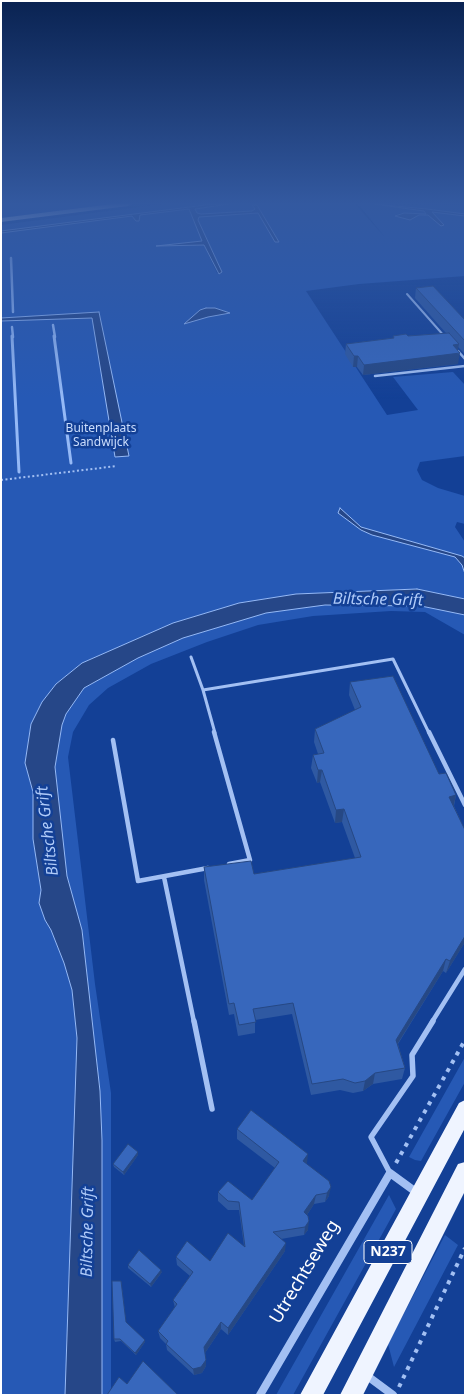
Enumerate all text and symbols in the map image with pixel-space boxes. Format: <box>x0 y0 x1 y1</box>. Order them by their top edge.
park label: Buitenplaats Sandwijck <box>66 422 136 450</box>
water label: Biltsche Grift <box>333 590 423 610</box>
water label: Biltsche Grift <box>33 785 63 877</box>
water label: Biltsche Grift <box>78 1187 98 1277</box>
street label: Utrechtseweg <box>266 1216 344 1328</box>
road number: N237 <box>364 1240 412 1264</box>

